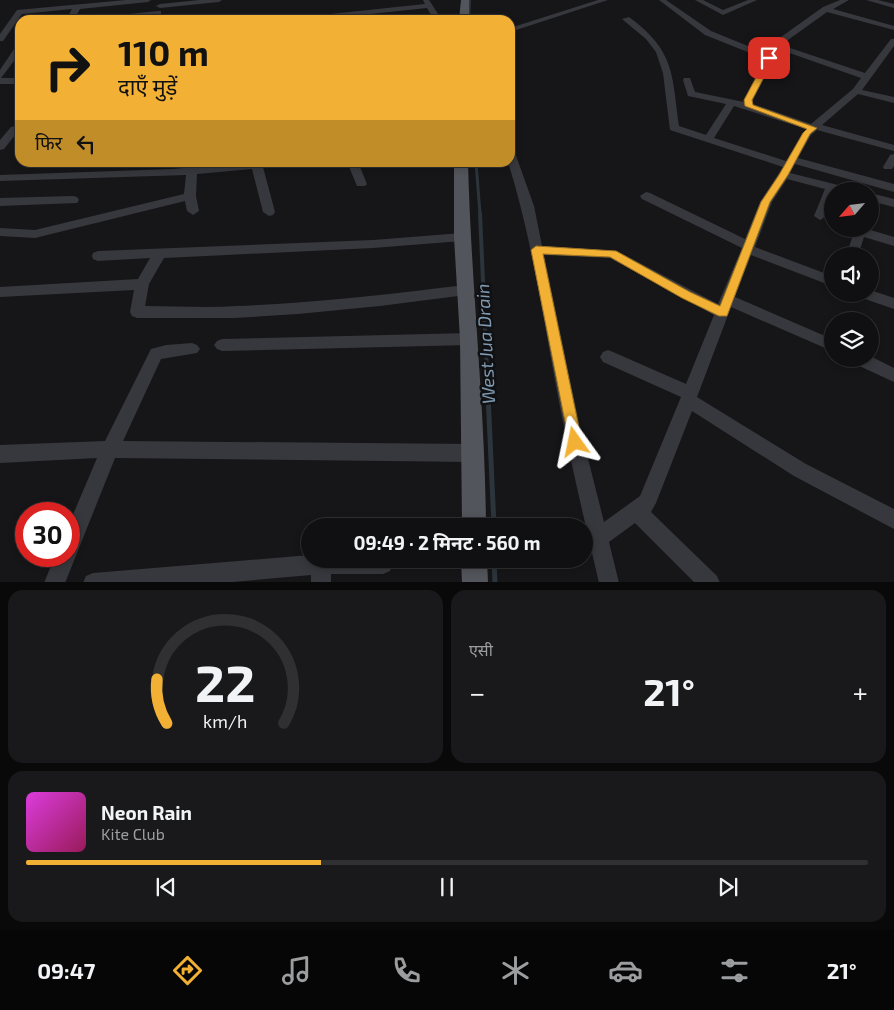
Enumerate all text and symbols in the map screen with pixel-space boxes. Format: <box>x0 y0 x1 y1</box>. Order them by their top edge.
text: 110 m <box>118 31 209 73</box>
icon: right <box>35 35 100 100</box>
pin <box>748 37 790 79</box>
icon: arrive <box>755 44 783 72</box>
text: दाएँ मुड़ें <box>118 73 177 99</box>
icon: left <box>72 130 100 158</box>
text: फिर <box>35 131 62 154</box>
north arrow <box>824 182 879 238</box>
map controls <box>824 182 879 367</box>
button: sound <box>824 247 879 302</box>
water label: West Jua Drain <box>471 283 499 405</box>
button: layers <box>824 312 879 367</box>
position arrow <box>548 415 600 467</box>
speed limit sign: 30 <box>15 502 80 567</box>
text: 09:49 · 2 मिनट · 560 m <box>354 531 540 554</box>
text: एसी <box>469 640 493 659</box>
text: 22 <box>195 650 256 712</box>
text: 21° <box>643 668 695 714</box>
text: − <box>469 675 485 709</box>
text: + <box>853 675 868 709</box>
text: km/h <box>203 710 248 732</box>
text: Neon Rain <box>101 801 192 824</box>
text: Kite Club <box>101 824 165 843</box>
icon: previous <box>152 873 180 901</box>
icon: pause <box>433 873 461 901</box>
icon: next <box>714 873 742 901</box>
icon: directions <box>170 953 205 988</box>
icon: music <box>279 953 314 988</box>
icon: phone <box>389 953 424 988</box>
icon: climate <box>498 953 533 988</box>
icon: car <box>608 953 643 988</box>
icon: filters <box>717 953 752 988</box>
text: 09:47 <box>37 957 95 983</box>
text: 21° <box>827 957 857 983</box>

